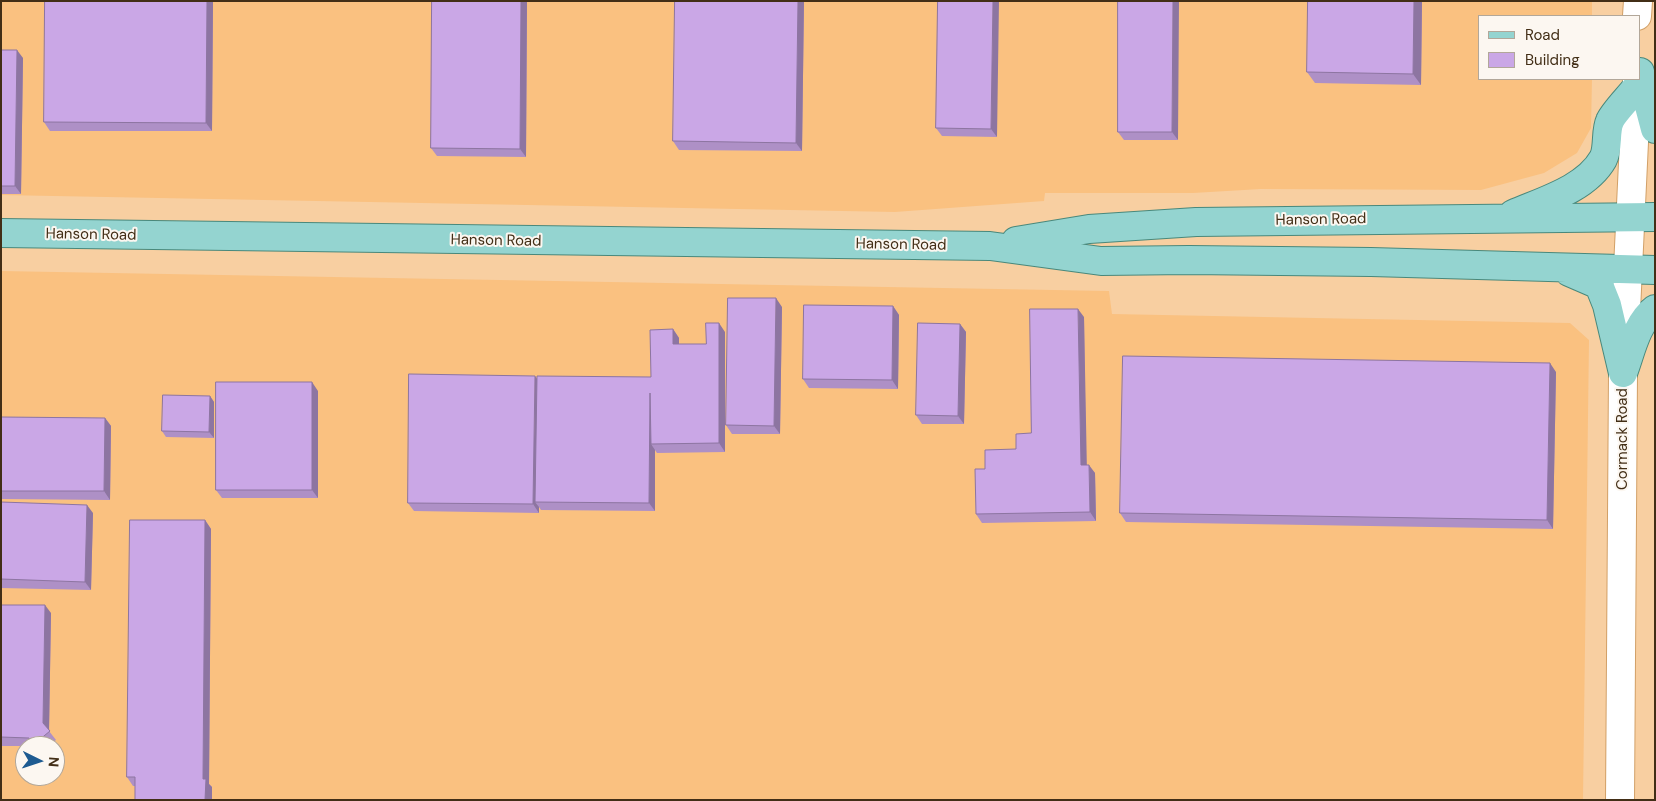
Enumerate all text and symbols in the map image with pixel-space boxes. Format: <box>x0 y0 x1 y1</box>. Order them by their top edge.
legend <box>1478 15 1641 80</box>
text: Road <box>1525 25 1560 45</box>
text: Building <box>1525 50 1580 70</box>
street label: Hanson Road <box>1275 210 1367 230</box>
street label: Hanson Road <box>45 225 137 245</box>
street label: Hanson Road <box>450 231 542 251</box>
street label: Hanson Road <box>855 235 947 255</box>
street label: Cormack Road <box>1614 388 1632 490</box>
north arrow <box>15 736 65 786</box>
text: N <box>45 756 63 768</box>

